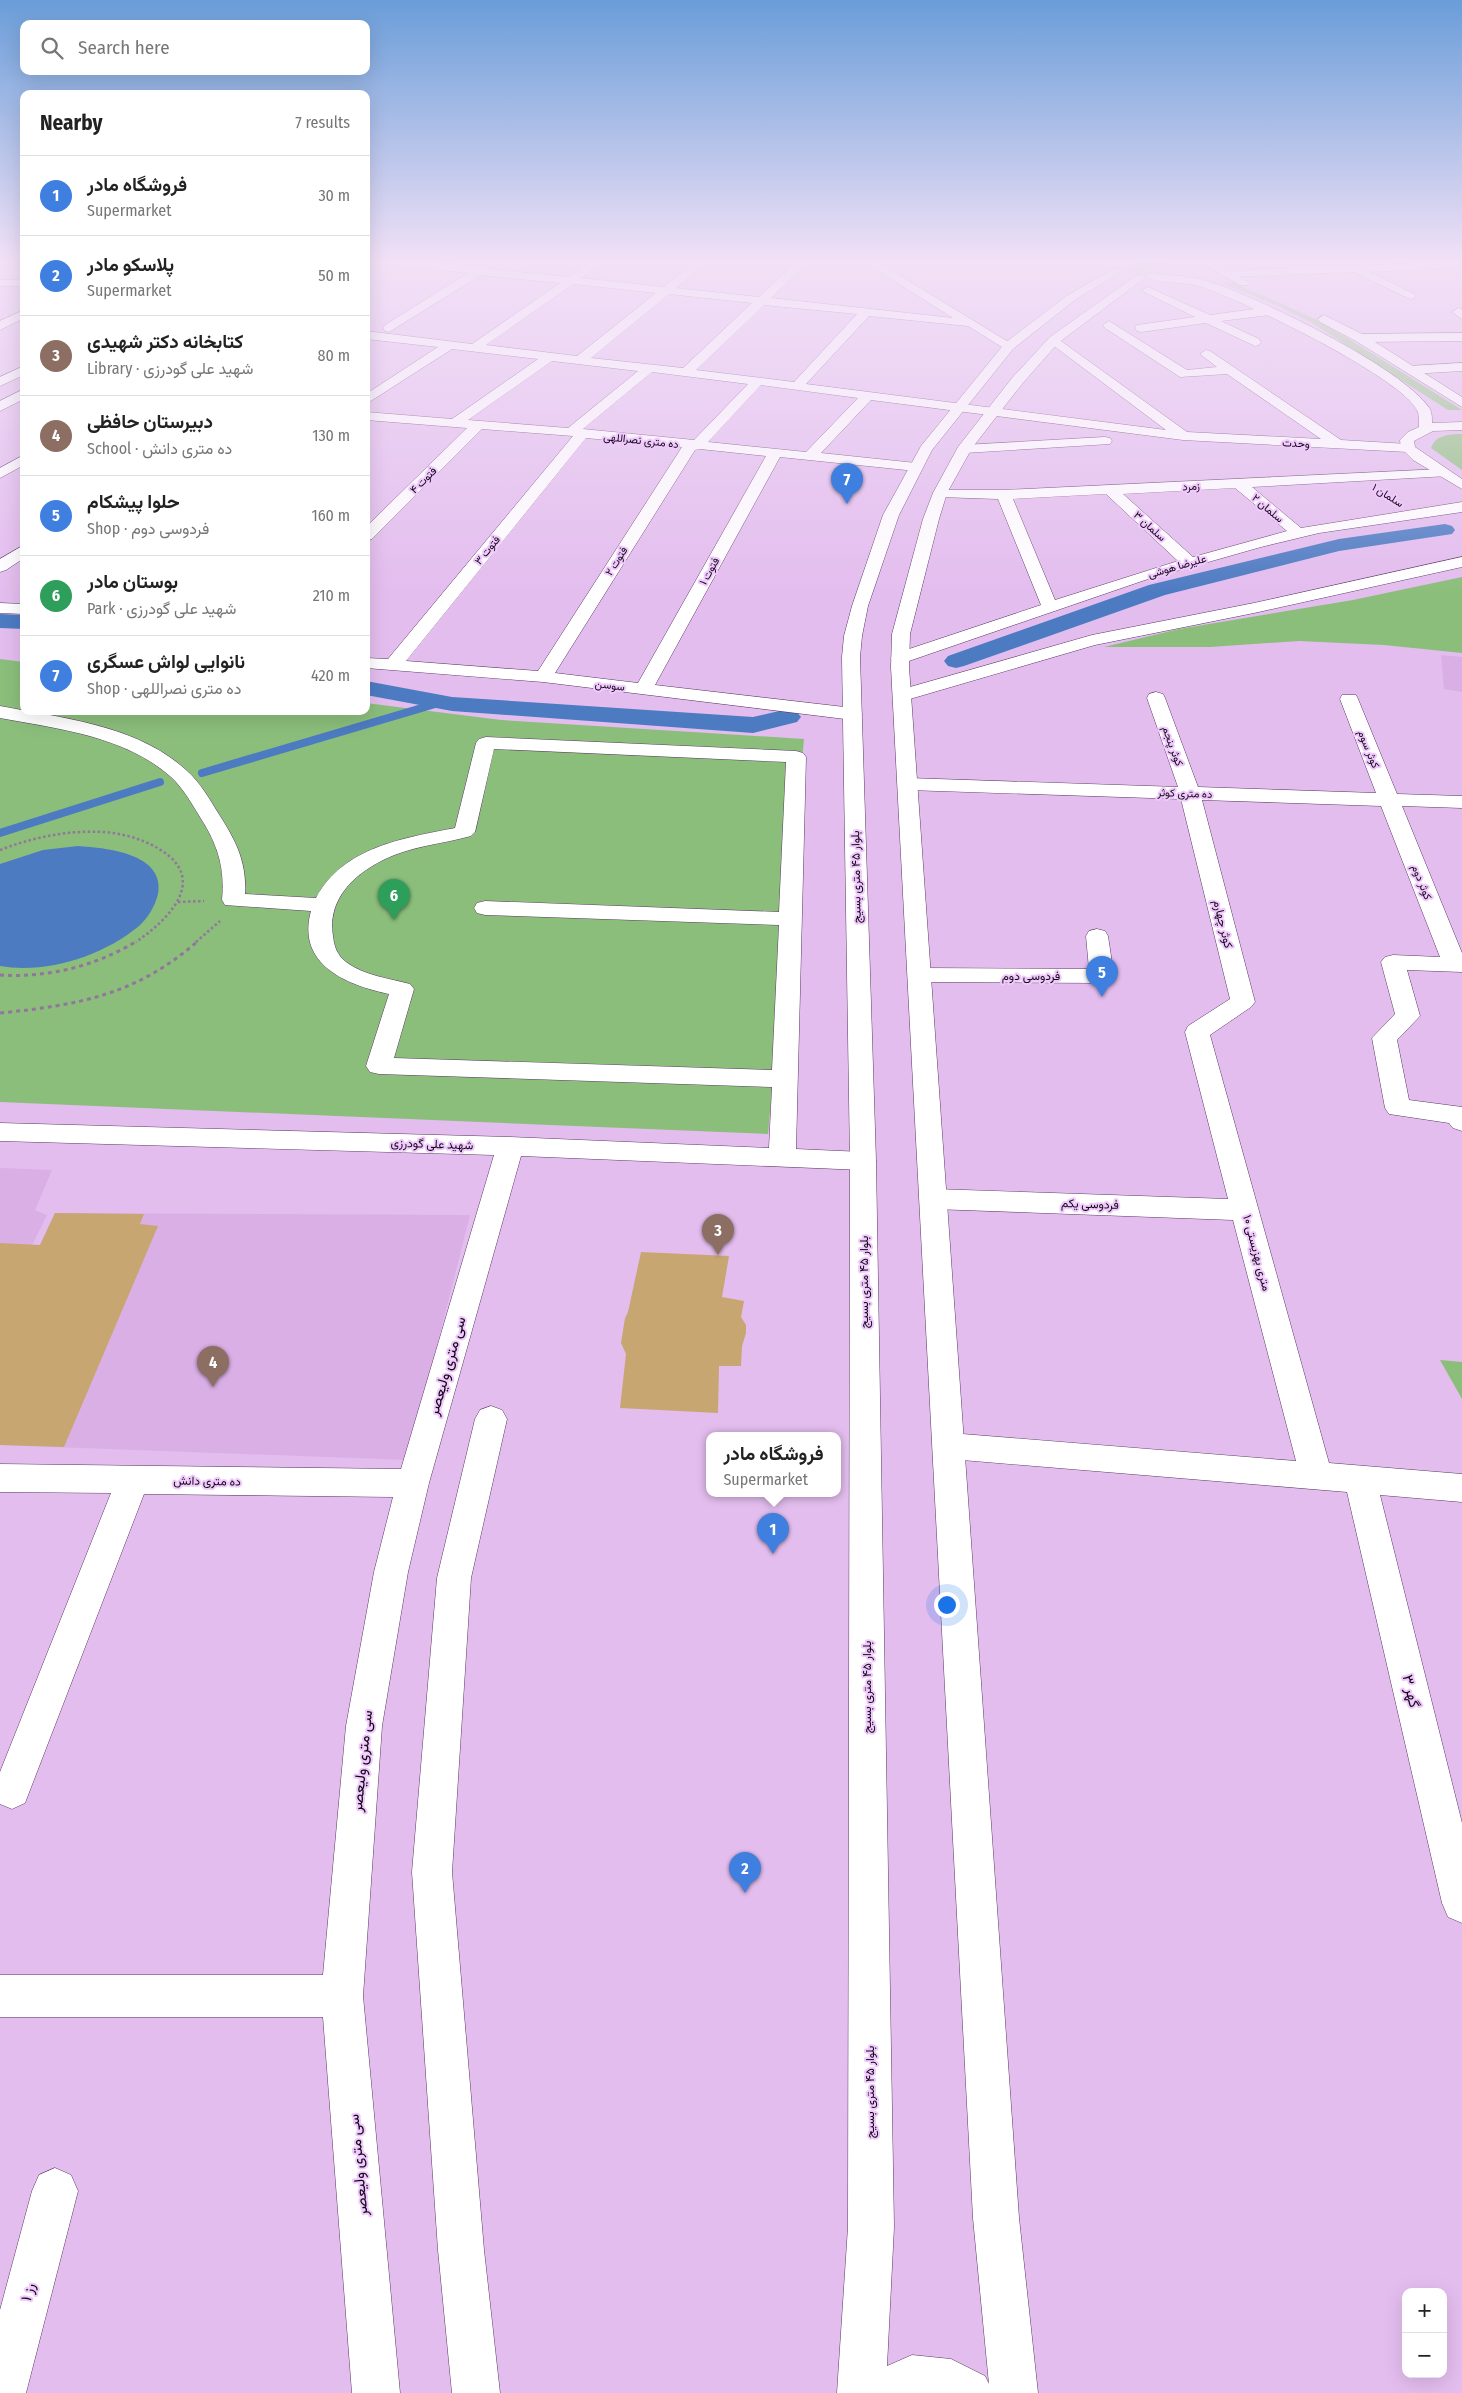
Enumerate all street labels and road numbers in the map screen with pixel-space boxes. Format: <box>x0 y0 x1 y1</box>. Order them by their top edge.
street label: ده متری نصراللهی <box>603 430 679 451</box>
street label: وحدت <box>1282 436 1310 451</box>
street label: فتوت ۴ <box>407 464 439 496</box>
street label: زمرد <box>1182 480 1200 493</box>
street label: سلمان ۱ <box>1370 481 1406 510</box>
street label: سلمان ۲ <box>1249 491 1286 526</box>
street label: سلمان ۳ <box>1131 509 1169 544</box>
street label: فتوت ۳ <box>472 533 503 567</box>
street label: فتوت ۲ <box>602 544 630 578</box>
street label: علیرضا هوشی <box>1147 552 1208 581</box>
street label: فتوت ۱ <box>697 555 722 587</box>
street label: سوسن <box>594 677 626 694</box>
street label: کوثر پنجم <box>1158 724 1186 768</box>
street label: کوثر سوم <box>1354 728 1382 771</box>
street label: ده متری کوثر <box>1156 786 1213 801</box>
street label: بلوار ۴۵ متری بسیج <box>848 830 866 923</box>
street label: کوثر دوم <box>1408 863 1434 902</box>
street label: کوثر چهارم <box>1209 898 1236 950</box>
street label: فردوسی دوم <box>1002 969 1060 984</box>
street label: شهید علی گودرزی <box>390 1136 474 1153</box>
street label: فردوسی یکم <box>1061 1196 1119 1213</box>
street label: ۱۰ متری بهزیستی <box>1239 1213 1274 1293</box>
street label: بلوار ۴۵ متری بسیج <box>857 1236 873 1328</box>
street label: سی متری ولیعصر <box>424 1314 471 1419</box>
street label: ده متری دانش <box>173 1473 241 1490</box>
street label: بلوار ۴۵ متری بسیج <box>860 1641 876 1733</box>
street label: گهر ۳ <box>1398 1673 1424 1710</box>
street label: سی متری ولیعصر <box>348 1709 377 1814</box>
street label: بلوار ۴۵ متری بسیج <box>863 2046 879 2138</box>
street label: سی متری ولیعصر <box>345 2113 372 2218</box>
street label: رز ۱ <box>17 2281 39 2303</box>

